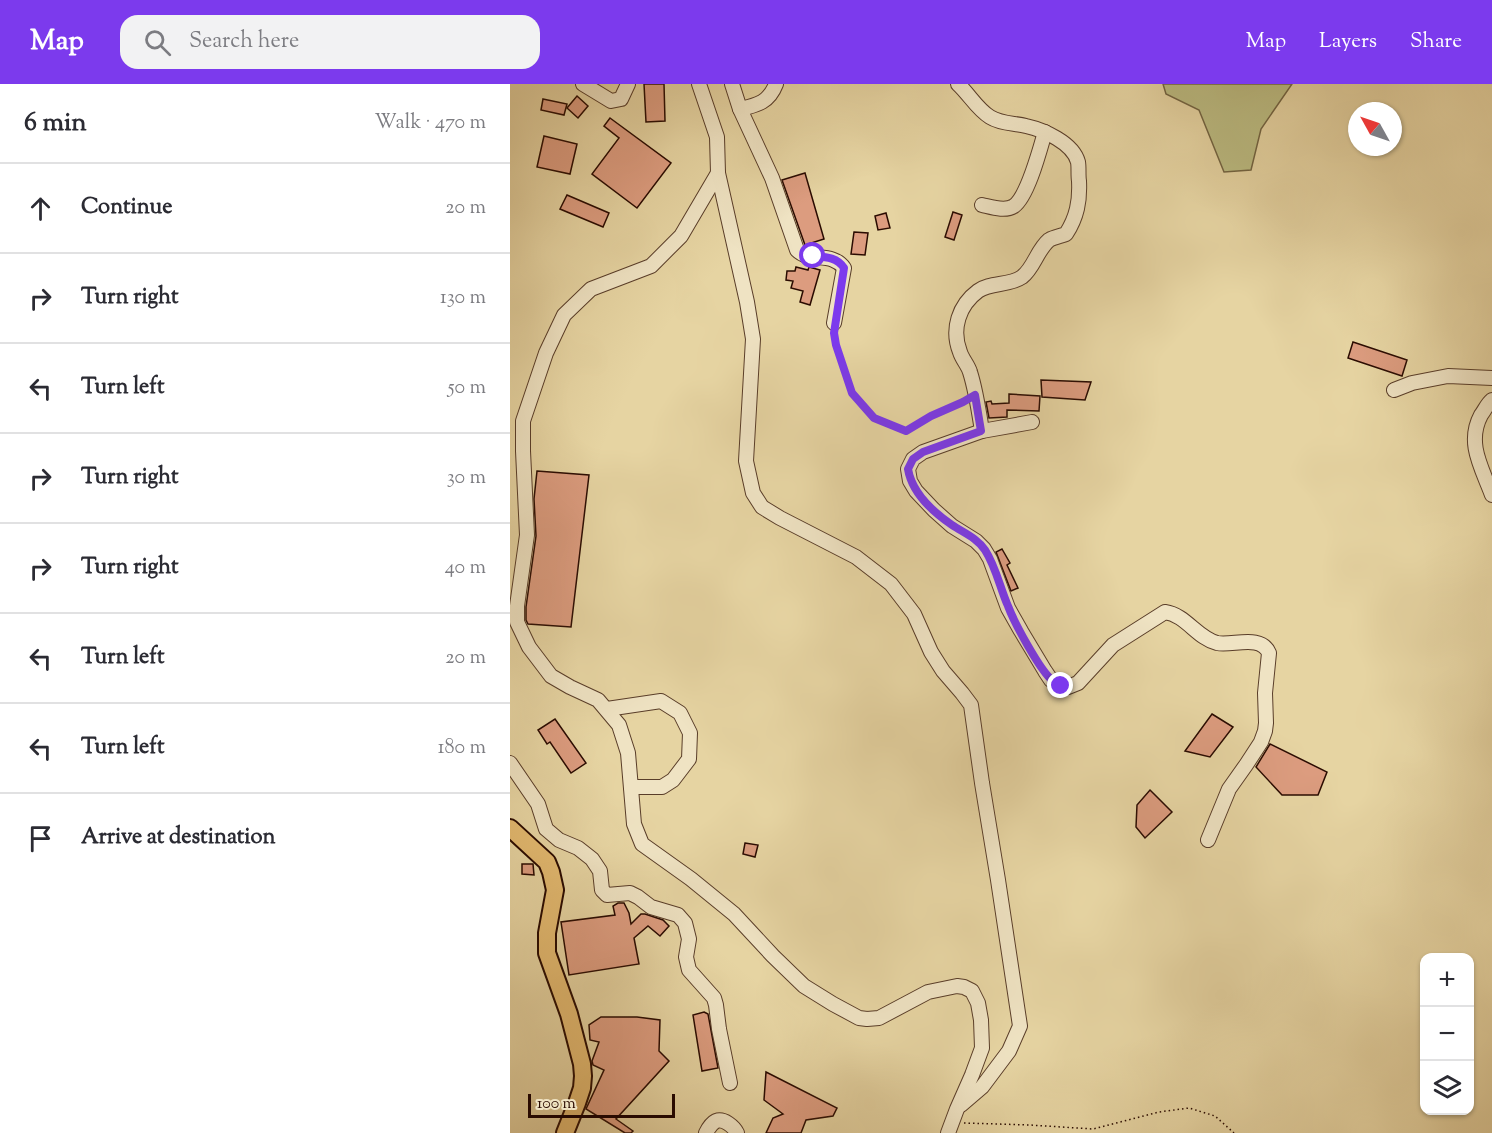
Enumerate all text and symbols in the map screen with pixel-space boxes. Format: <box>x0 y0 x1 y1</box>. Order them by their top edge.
search box <box>120 15 540 69</box>
text: Map <box>30 22 84 62</box>
icon: search <box>141 26 174 59</box>
text: Search here <box>189 26 299 58</box>
text: Map <box>1246 27 1286 57</box>
text: Layers <box>1319 27 1377 57</box>
text: Share <box>1410 27 1462 57</box>
north arrow <box>1348 102 1402 156</box>
text: 6 min <box>24 105 87 142</box>
text: Walk · 470 m <box>374 109 486 138</box>
icon: ahead <box>24 192 57 225</box>
text: Continue <box>81 192 172 224</box>
text: 20 m <box>445 194 486 223</box>
route start <box>799 242 825 268</box>
icon: right <box>24 282 57 315</box>
text: Turn right <box>81 282 178 314</box>
text: 130 m <box>440 284 486 313</box>
icon: left <box>24 372 57 405</box>
text: Turn left <box>81 372 164 404</box>
text: 50 m <box>448 374 486 403</box>
icon: right <box>24 462 57 495</box>
text: Turn right <box>81 462 178 494</box>
text: 30 m <box>447 464 486 493</box>
icon: right <box>24 552 57 585</box>
text: Turn right <box>81 552 178 584</box>
text: 40 m <box>445 554 486 583</box>
icon: left <box>24 642 57 675</box>
text: Turn left <box>81 642 164 674</box>
text: 20 m <box>445 644 486 673</box>
route end <box>1047 672 1073 698</box>
icon: left <box>24 732 57 765</box>
text: Turn left <box>81 732 164 764</box>
text: 180 m <box>438 734 486 763</box>
icon: arrive <box>24 822 57 855</box>
text: Arrive at destination <box>81 822 276 854</box>
map controls <box>1420 953 1474 1115</box>
button: + <box>1420 953 1474 1007</box>
button: − <box>1420 1007 1474 1061</box>
button: layers <box>1420 1061 1474 1115</box>
scale bar <box>528 1091 675 1118</box>
text: 100 m <box>537 1093 576 1116</box>

